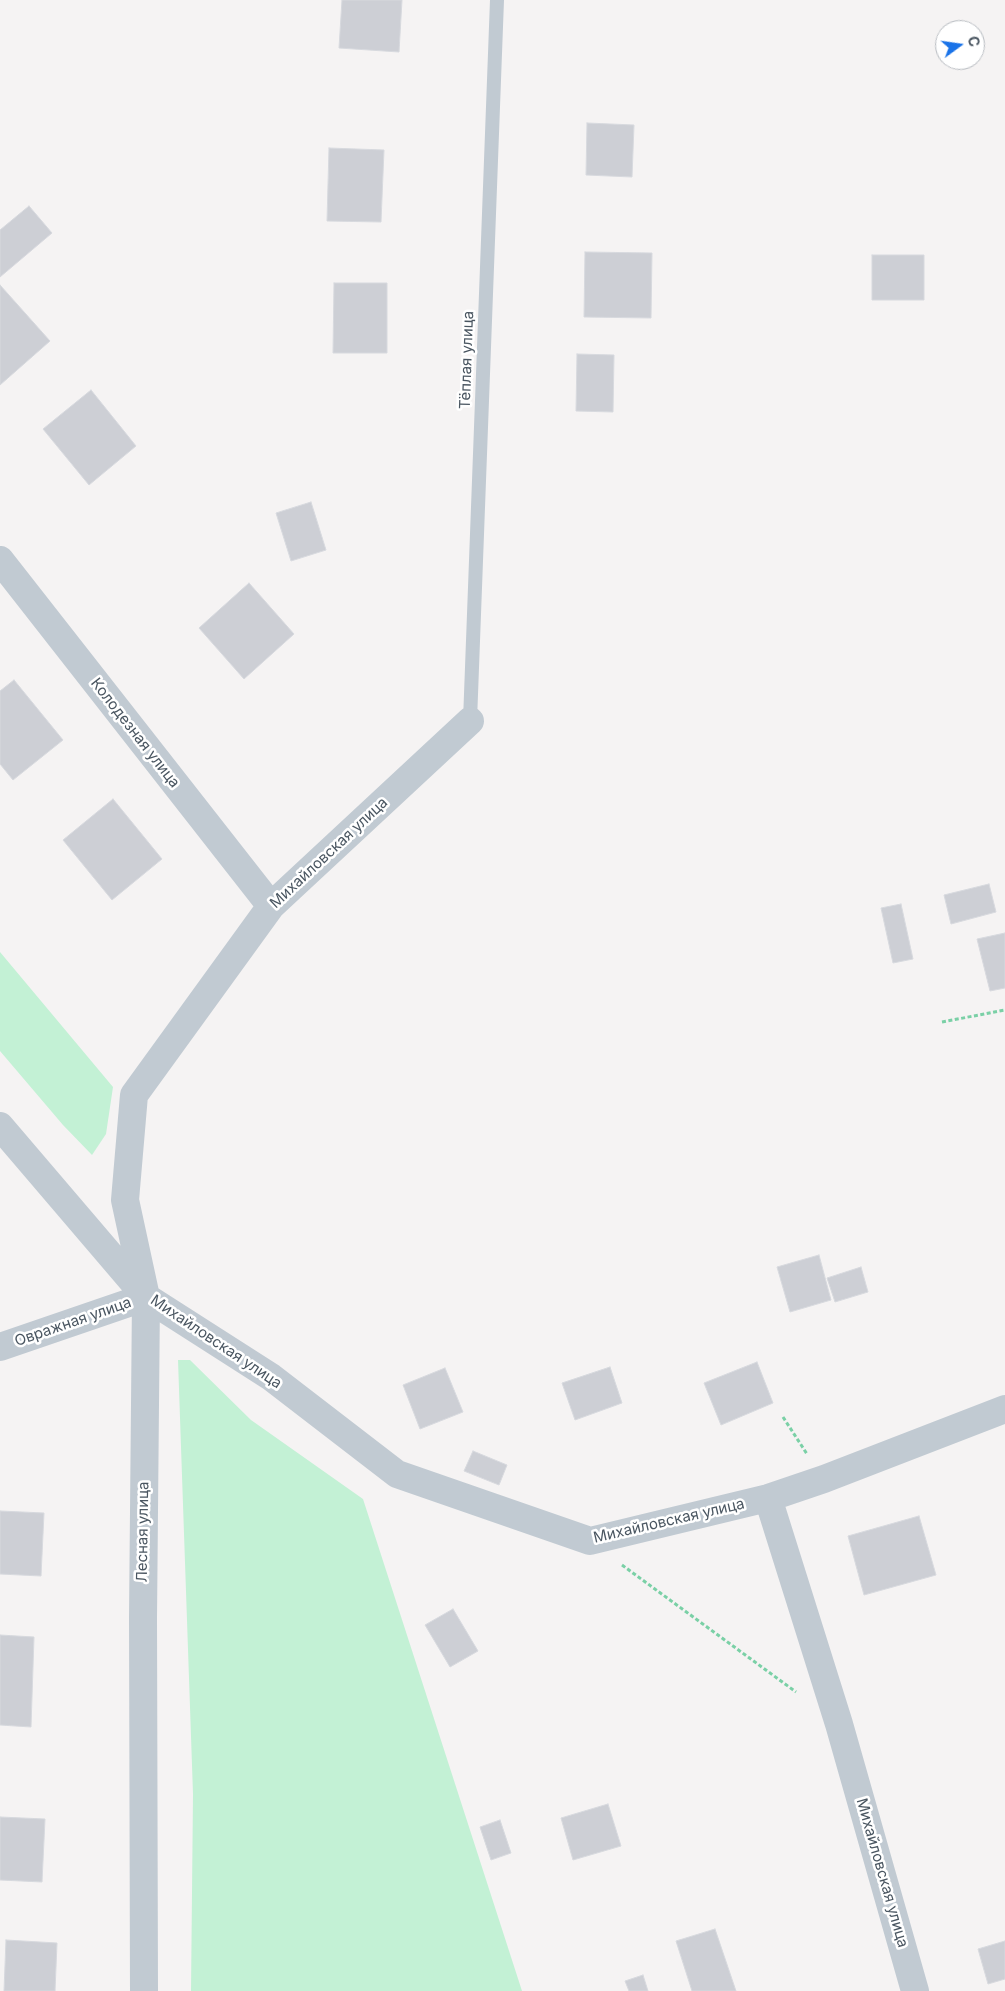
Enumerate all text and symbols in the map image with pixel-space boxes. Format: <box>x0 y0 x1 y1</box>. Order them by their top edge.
north arrow <box>935 20 985 70</box>
text: С <box>965 34 984 49</box>
street label: Тёплая улица <box>456 311 478 409</box>
street label: Колодезная улица <box>87 675 183 791</box>
street label: Михайловская улица <box>266 794 392 912</box>
street label: Михайловская улица <box>147 1291 285 1393</box>
street label: Овражная улица <box>12 1294 134 1350</box>
street label: Лесная улица <box>133 1481 153 1583</box>
street label: Михайловская улица <box>592 1495 746 1547</box>
street label: Михайловская улица <box>852 1796 912 1950</box>

